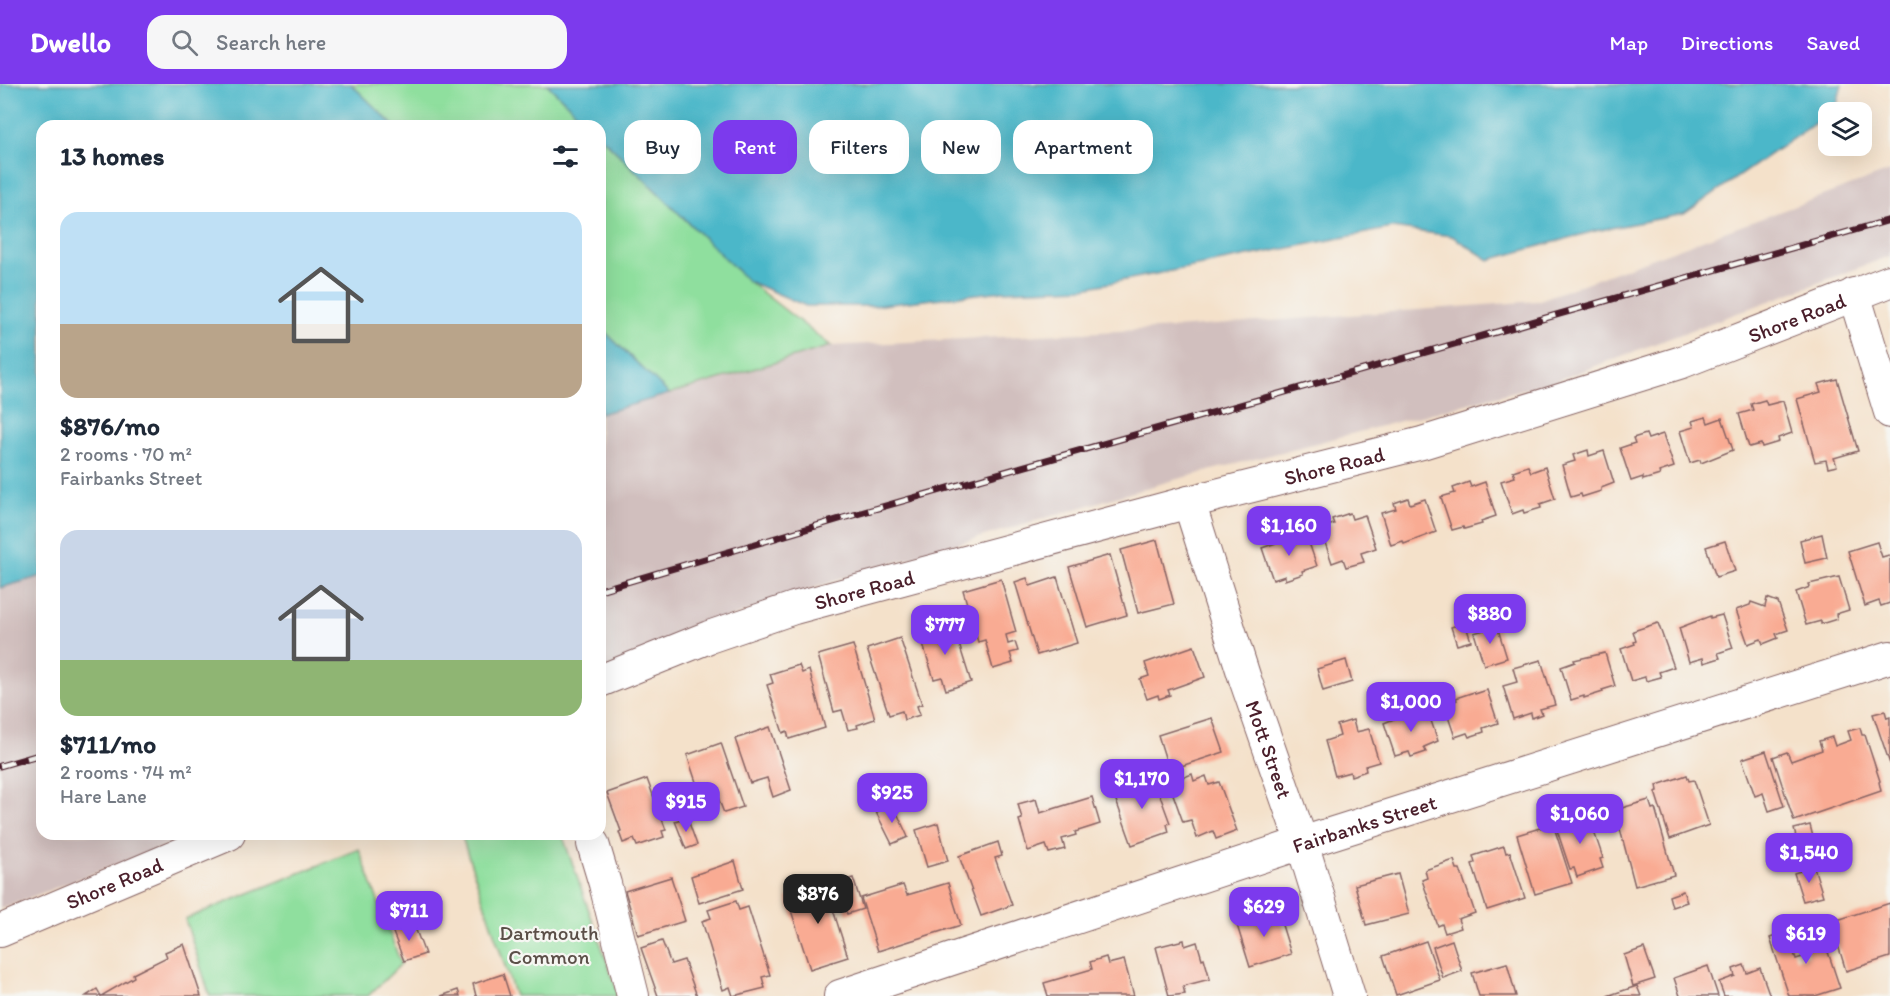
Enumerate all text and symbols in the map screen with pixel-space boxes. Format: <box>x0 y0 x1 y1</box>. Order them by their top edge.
search box <box>147 15 567 69</box>
text: Dwello <box>30 25 111 59</box>
icon: search <box>168 26 201 59</box>
text: Search here <box>216 29 326 56</box>
text: Map <box>1610 30 1648 55</box>
text: Directions <box>1681 30 1773 55</box>
text: Saved <box>1806 30 1860 55</box>
map controls <box>1818 102 1872 156</box>
button: layers <box>1818 102 1872 156</box>
chip: Buy <box>624 120 701 174</box>
chip: Rent <box>713 120 797 174</box>
chip: Filters <box>809 120 909 174</box>
chip: New <box>921 120 1001 174</box>
chip: Apartment <box>1013 120 1153 174</box>
text: 13 homes <box>60 140 164 172</box>
icon: filters <box>549 140 582 173</box>
icon: home <box>267 251 375 359</box>
street label: Shore Road <box>1744 287 1849 348</box>
text: $876/mo <box>60 410 160 442</box>
street label: Shore Road <box>1281 440 1387 490</box>
text: 2 rooms · 70 m² <box>60 442 192 466</box>
text: Fairbanks Street <box>60 466 202 490</box>
pin: $1,160 <box>1240 506 1338 557</box>
text: $1,160 <box>1261 513 1317 537</box>
street label: Shore Road <box>811 564 918 615</box>
icon: home <box>267 569 375 677</box>
pin: $880 <box>1454 594 1526 645</box>
text: $880 <box>1468 601 1512 625</box>
pin: $777 <box>909 605 981 656</box>
text: $777 <box>925 612 965 636</box>
pin: $1,000 <box>1362 682 1460 733</box>
text: $1,000 <box>1380 689 1442 713</box>
street label: Mott Street <box>1241 697 1298 802</box>
text: $711/mo <box>60 728 156 760</box>
pin: $1,170 <box>1093 759 1191 810</box>
text: 2 rooms · 74 m² <box>60 760 192 784</box>
text: $1,170 <box>1114 766 1170 790</box>
pin: $925 <box>856 773 928 824</box>
text: $925 <box>871 780 913 804</box>
pin: $915 <box>650 782 722 833</box>
text: Hare Lane <box>60 784 147 808</box>
text: $915 <box>666 789 706 813</box>
street label: Fairbanks Street <box>1289 789 1439 858</box>
pin: $1,060 <box>1531 794 1629 845</box>
text: $1,060 <box>1550 801 1610 825</box>
pin: $1,540 <box>1760 833 1858 884</box>
text: $1,540 <box>1780 840 1839 864</box>
street label: Shore Road <box>62 851 167 914</box>
pin: $876 <box>782 874 854 925</box>
text: $876 <box>797 881 839 905</box>
pin: $629 <box>1228 887 1300 938</box>
pin: $711 <box>373 891 445 942</box>
text: $629 <box>1243 894 1285 918</box>
text: $711 <box>390 898 428 922</box>
pin: $619 <box>1770 914 1842 965</box>
park label: Dartmouth Common <box>499 920 599 969</box>
text: $619 <box>1786 921 1826 945</box>

